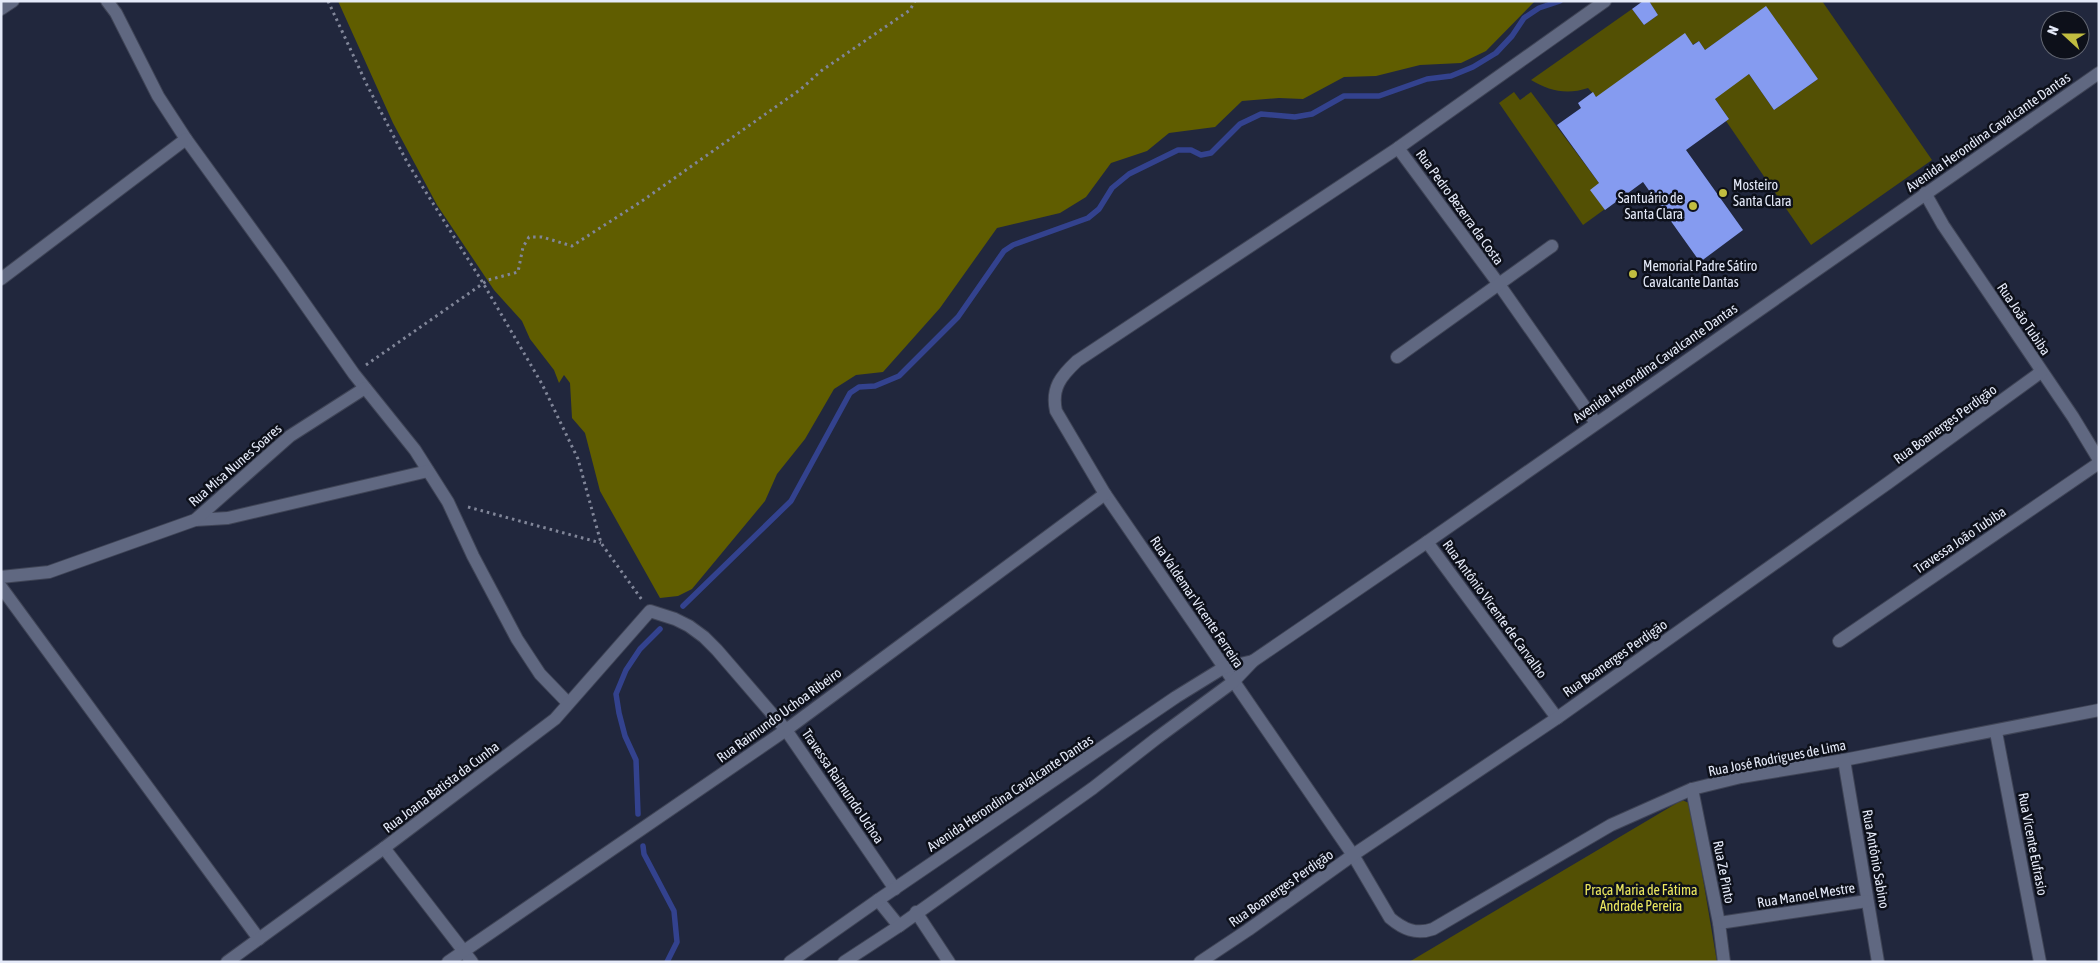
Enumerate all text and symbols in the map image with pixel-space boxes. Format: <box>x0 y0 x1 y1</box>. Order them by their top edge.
north arrow <box>2040 10 2090 60</box>
text: N <box>2044 24 2062 37</box>
street label: Avenida Herondina Cavalcante Dantas <box>1903 69 2073 195</box>
street label: Rua Pedro Bezerra da Costa <box>1413 146 1507 268</box>
place label: Mosteiro Santa Clara <box>1733 177 1792 209</box>
marker: Mosteiro Santa Clara <box>1717 187 1729 199</box>
place label: Santuário de Santa Clara <box>1618 190 1683 222</box>
marker: Santuário de Santa Clara <box>1687 200 1699 212</box>
place label: Memorial Padre Sátiro Cavalcante Dantas <box>1643 258 1757 290</box>
marker: Memorial Padre Sátiro Cavalcante Dantas <box>1627 268 1639 280</box>
street label: Rua João Tubiba <box>1994 280 2054 358</box>
street label: Avenida Herondina Cavalcante Dantas <box>1570 300 1740 426</box>
street label: Rua Boanerges Perdigão <box>1890 381 2000 467</box>
street label: Rua Misa Nunes Soares <box>185 420 285 510</box>
street label: Travessa João Tubiba <box>1911 503 2009 577</box>
street label: Rua Valdemar Vicente Ferreira <box>1147 533 1247 671</box>
street label: Rua Antônio Vicente de Carvalho <box>1440 537 1550 681</box>
street label: Rua Boanerges Perdigão <box>1560 616 1670 700</box>
street label: Rua Raimundo Uchoa Ribeiro <box>714 664 844 766</box>
street label: Travessa Raimundo Uchoa <box>799 726 887 846</box>
street label: Avenida Herondina Cavalcante Dantas <box>924 731 1096 855</box>
street label: Rua José Rodrigues de Lima <box>1707 737 1847 779</box>
street label: Rua Joana Batista da Cunha <box>380 738 502 836</box>
street label: Rua Vicente Eufrasio <box>2015 791 2051 897</box>
street label: Rua Antônio Sabino <box>1859 808 1893 910</box>
street label: Rua Ze Pinto <box>1710 839 1738 905</box>
street label: Rua Boanerges Perdigão <box>1226 846 1336 930</box>
street label: Rua Manoel Mestre <box>1756 879 1856 911</box>
park label: Praça Maria de Fátima Andrade Pereira <box>1584 882 1698 914</box>

